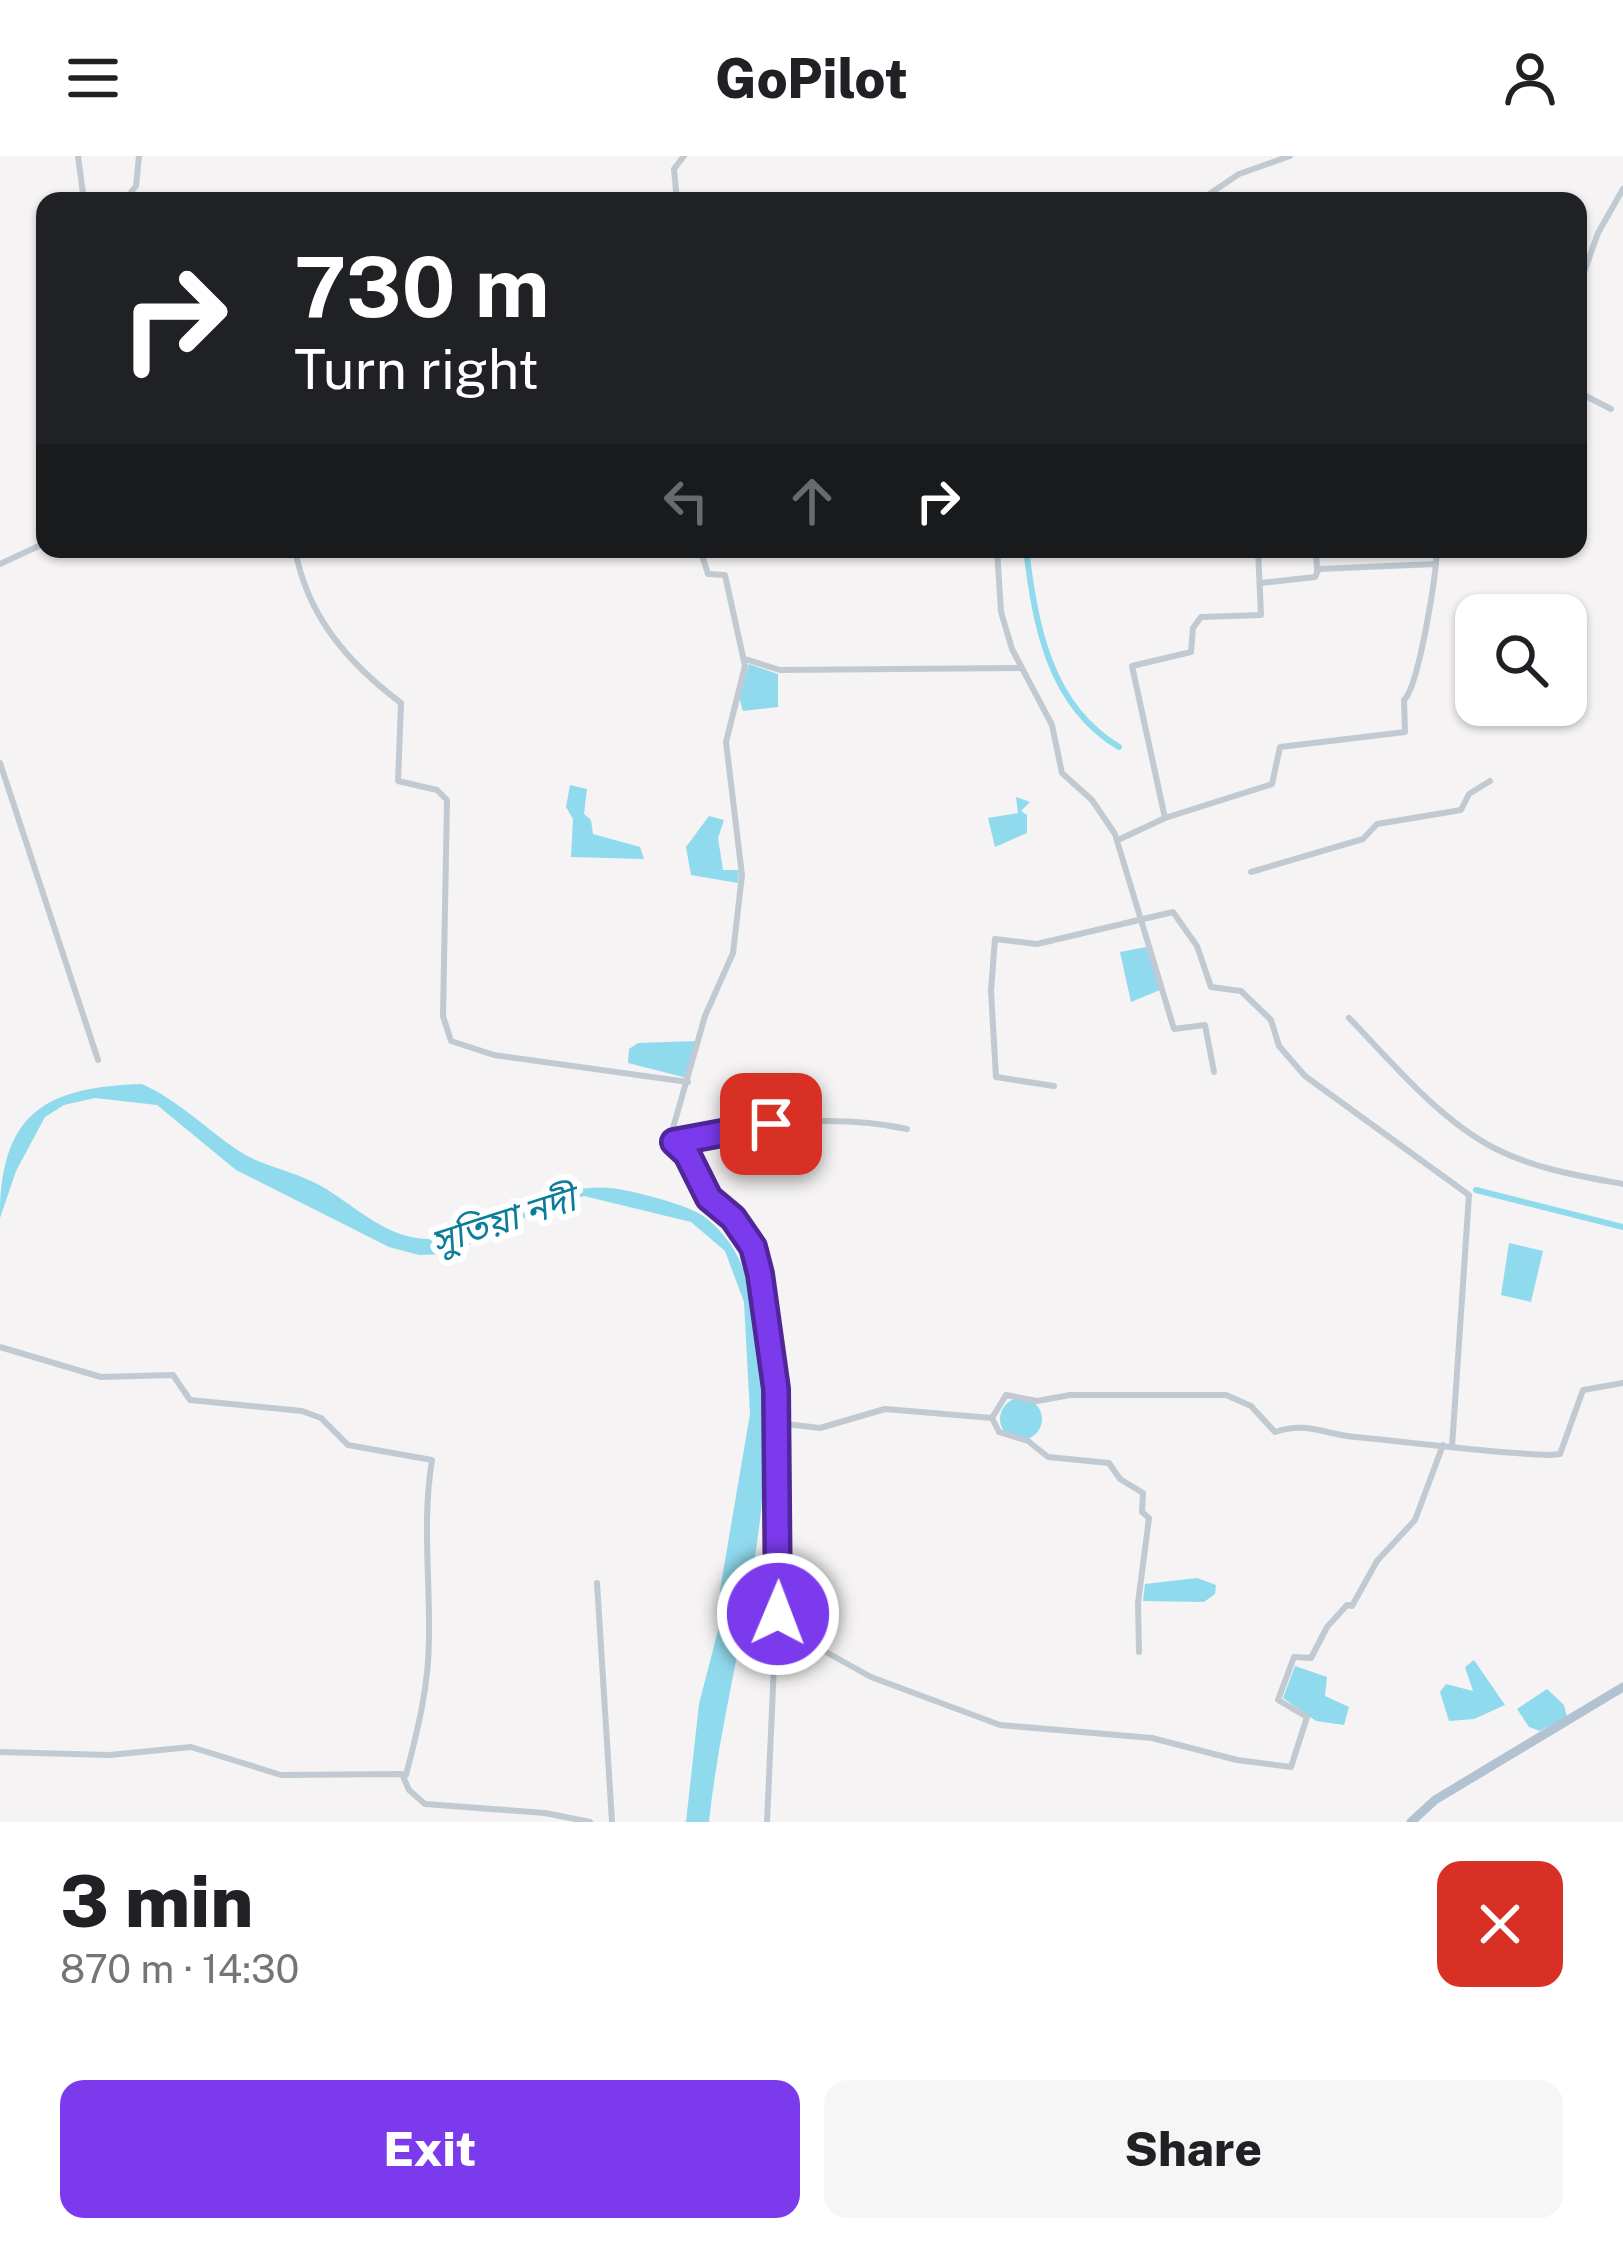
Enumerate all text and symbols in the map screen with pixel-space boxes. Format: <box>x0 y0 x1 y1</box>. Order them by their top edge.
icon: menu <box>60 45 126 111</box>
icon: person <box>1497 45 1563 111</box>
text: GoPilot <box>715 47 908 110</box>
text: 730 m <box>294 237 550 336</box>
icon: right <box>96 240 252 396</box>
text: Turn right <box>294 338 539 401</box>
icon: left <box>653 468 719 534</box>
icon: ahead <box>779 468 845 534</box>
icon: right <box>905 468 971 534</box>
map controls <box>1455 594 1587 726</box>
button: search <box>1455 594 1587 726</box>
pin <box>720 1073 822 1175</box>
icon: arrive <box>738 1091 804 1157</box>
water label: সুতিয়া নদী <box>425 1175 587 1264</box>
position arrow <box>715 1551 841 1677</box>
text: 3 min <box>60 1859 253 1943</box>
button: close <box>1437 1861 1563 1987</box>
text: 870 m · 14:30 <box>60 1946 299 1992</box>
button: Exit <box>60 2080 800 2218</box>
button: Share <box>824 2080 1563 2218</box>

